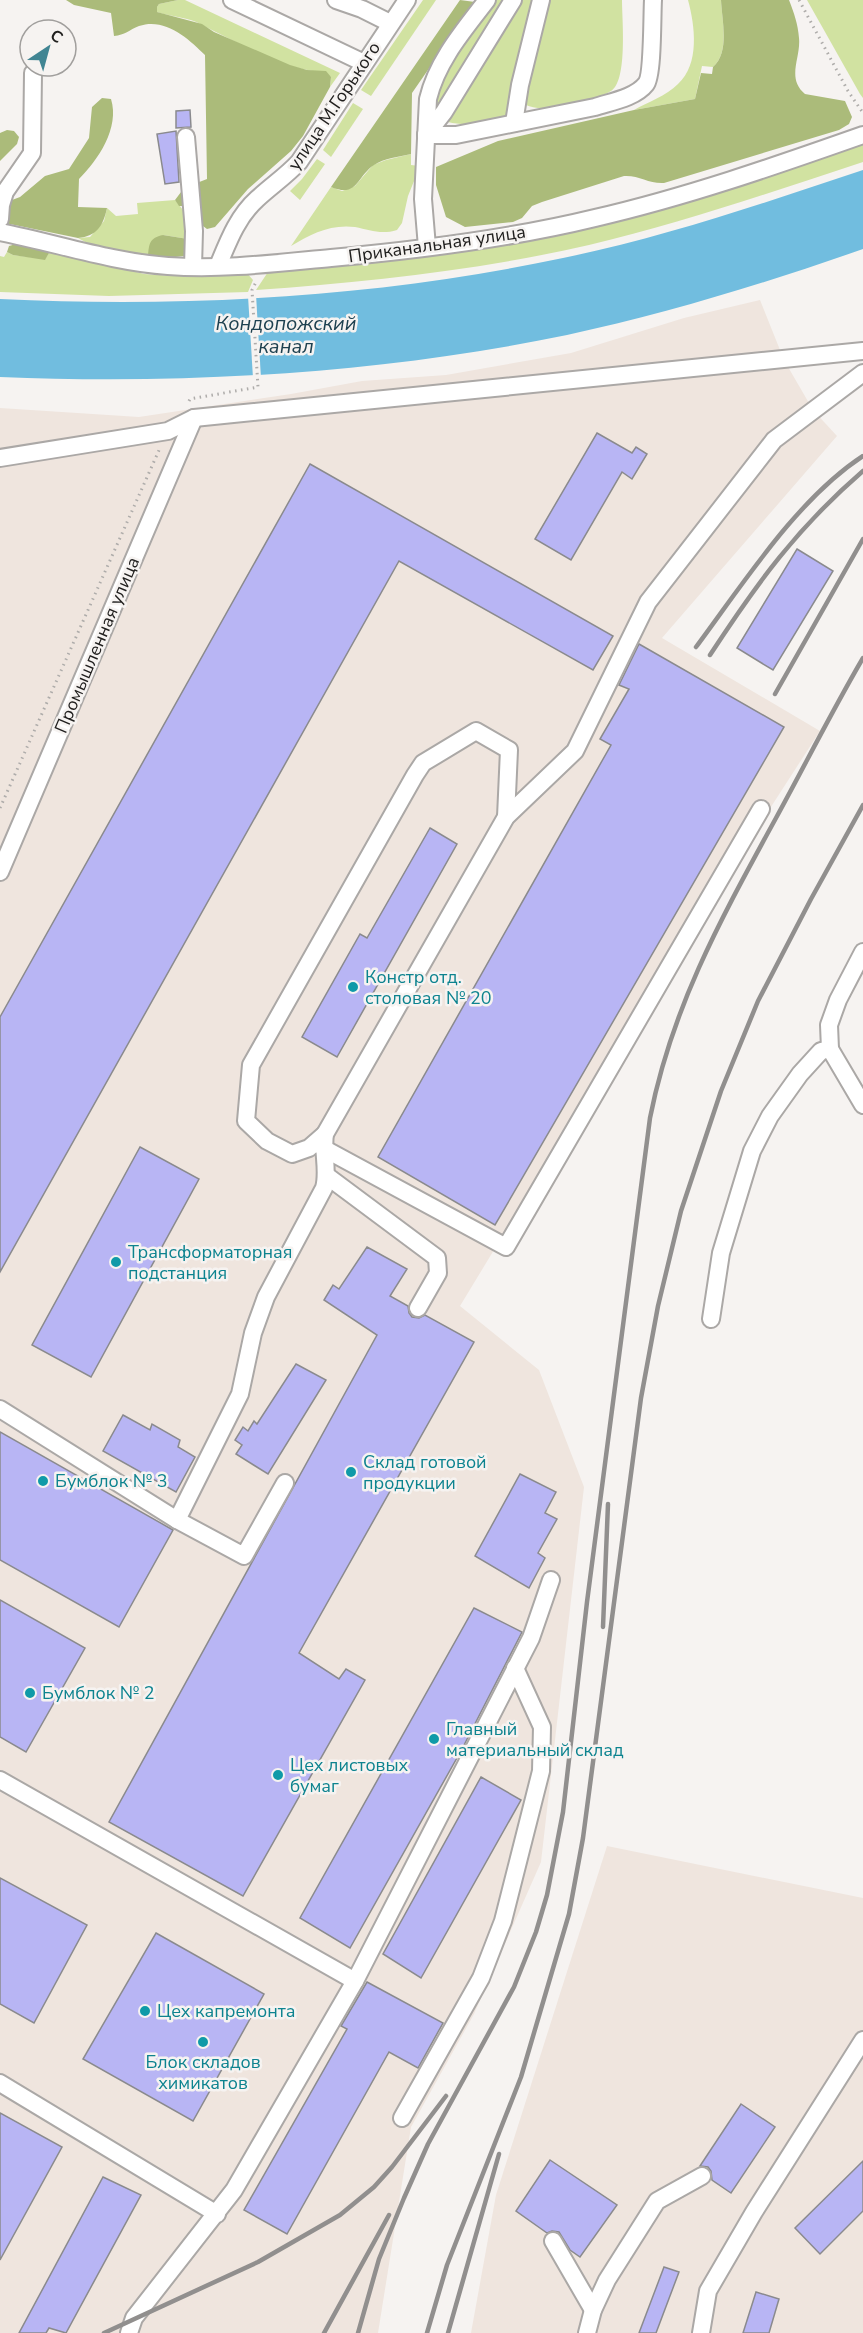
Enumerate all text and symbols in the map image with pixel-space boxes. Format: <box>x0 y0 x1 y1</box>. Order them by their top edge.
north arrow <box>18 18 78 78</box>
text: С <box>45 25 67 49</box>
street label: улица М.Горького <box>282 37 386 175</box>
street label: Приканальная улица <box>347 220 527 268</box>
water label: Кондопожский канал <box>216 310 356 360</box>
street label: Промышленная улица <box>49 553 145 737</box>
place label: Констр отд. столовая № 20 <box>365 965 492 1010</box>
marker: Констр отд. столовая № 20 <box>346 980 360 994</box>
place label: Трансформаторная подстанция <box>128 1240 292 1285</box>
marker: Трансформаторная подстанция <box>109 1255 123 1269</box>
place label: Склад готовой продукции <box>363 1450 487 1495</box>
marker: Склад готовой продукции <box>344 1465 358 1479</box>
place label: Бумблок № 3 <box>55 1469 168 1493</box>
marker: Бумблок № 3 <box>36 1474 50 1488</box>
place label: Бумблок № 2 <box>42 1681 155 1705</box>
marker: Бумблок № 2 <box>23 1686 37 1700</box>
place label: Главный материальный склад <box>446 1717 624 1762</box>
marker: Главный материальный склад <box>427 1732 441 1746</box>
place label: Цех листовых бумаг <box>290 1753 409 1798</box>
marker: Цех листовых бумаг <box>271 1768 285 1782</box>
place label: Цех капремонта <box>157 1999 296 2023</box>
marker: Цех капремонта <box>138 2004 152 2018</box>
marker: Блок складов химикатов <box>196 2035 210 2049</box>
place label: Блок складов химикатов <box>145 2050 261 2095</box>

